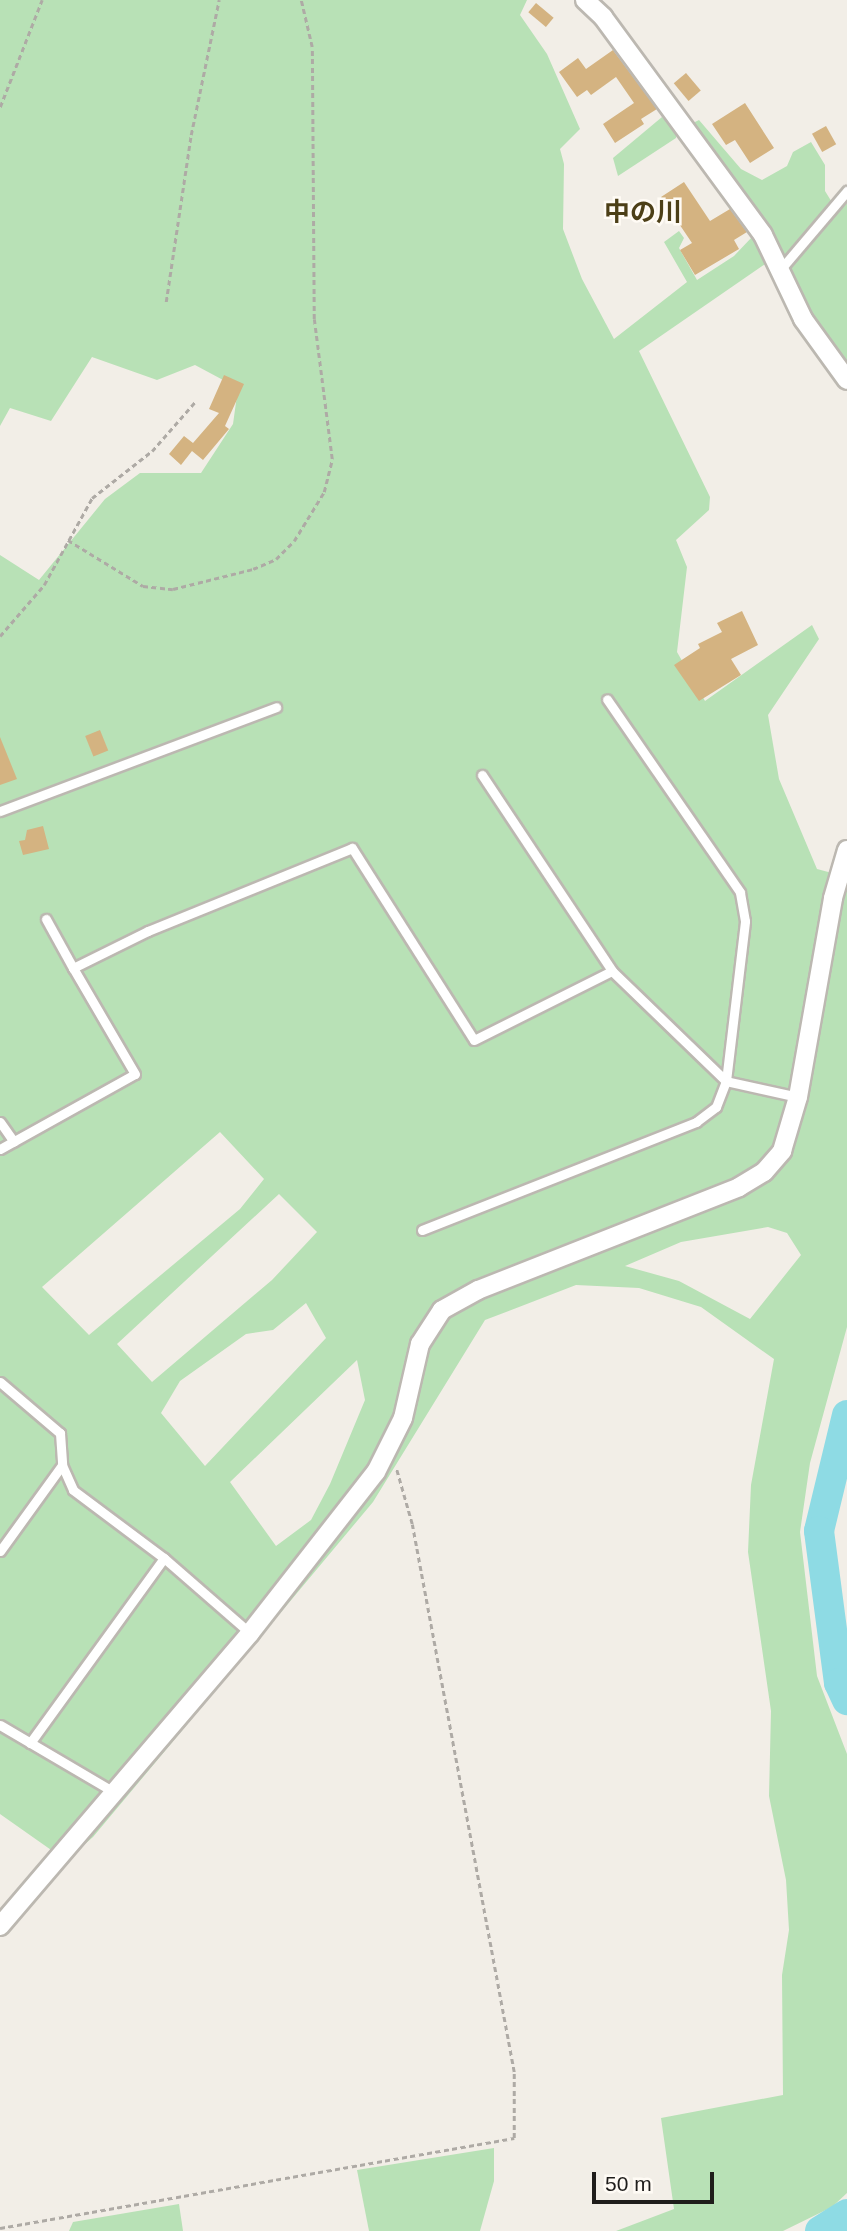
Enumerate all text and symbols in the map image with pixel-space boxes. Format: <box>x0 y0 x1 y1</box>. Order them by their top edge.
district label: 中の川 <box>604 197 682 229</box>
scale bar <box>595 2158 718 2202</box>
text: 50 m <box>605 2172 652 2195</box>

